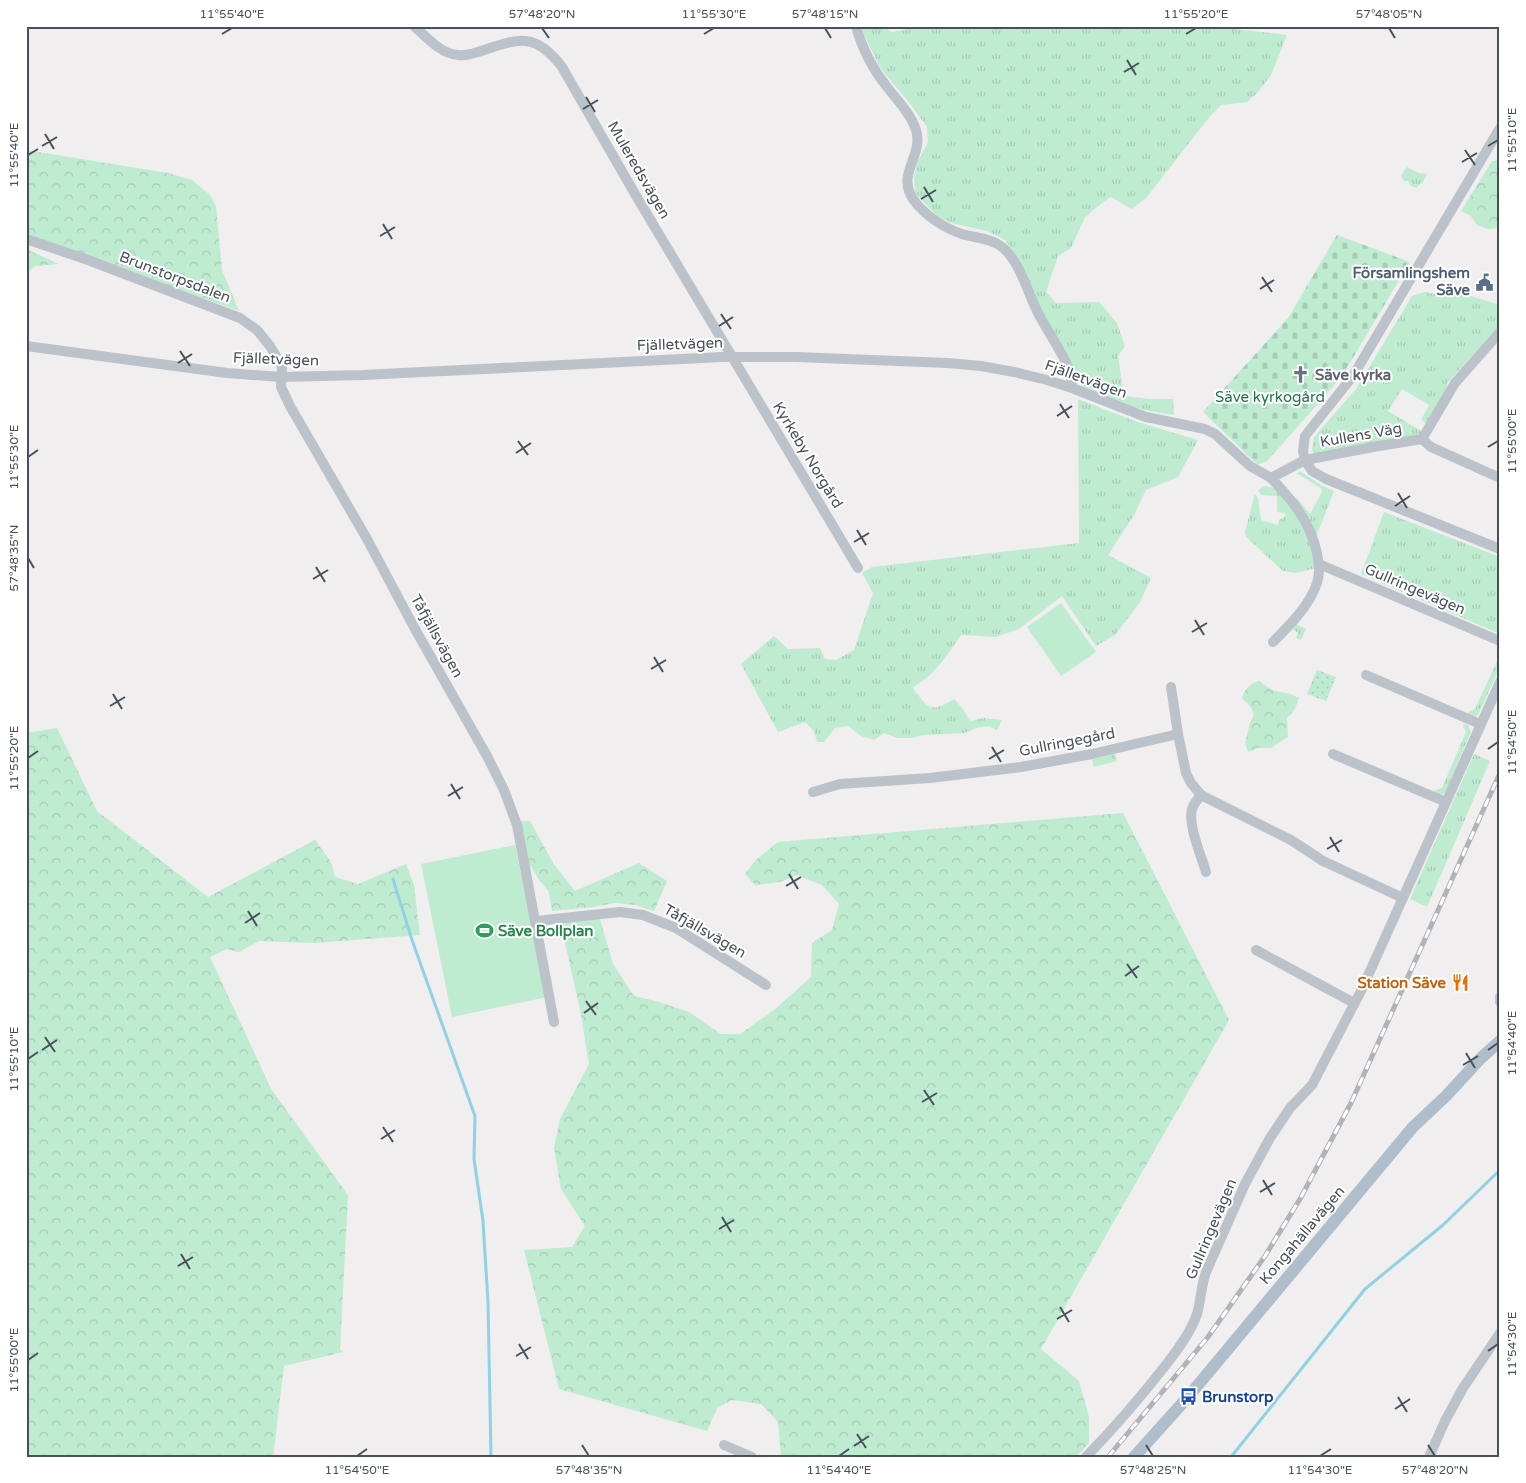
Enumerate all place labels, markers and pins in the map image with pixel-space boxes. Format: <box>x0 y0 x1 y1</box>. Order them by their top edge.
place label: Församlingshem Säve <box>1353 264 1471 299</box>
public building icon: Församlingshem Säve <box>1474 272 1494 292</box>
church icon: Säve kyrka <box>1291 365 1311 385</box>
place label: Säve kyrka <box>1315 366 1391 385</box>
sports icon: Säve Bollplan <box>474 921 494 941</box>
place label: Säve Bollplan <box>498 922 593 941</box>
restaurant icon: Station Säve <box>1450 973 1470 993</box>
place label: Station Säve <box>1358 974 1447 992</box>
bus stop icon: Brunstorp <box>1178 1387 1198 1407</box>
place label: Brunstorp <box>1202 1388 1274 1407</box>

